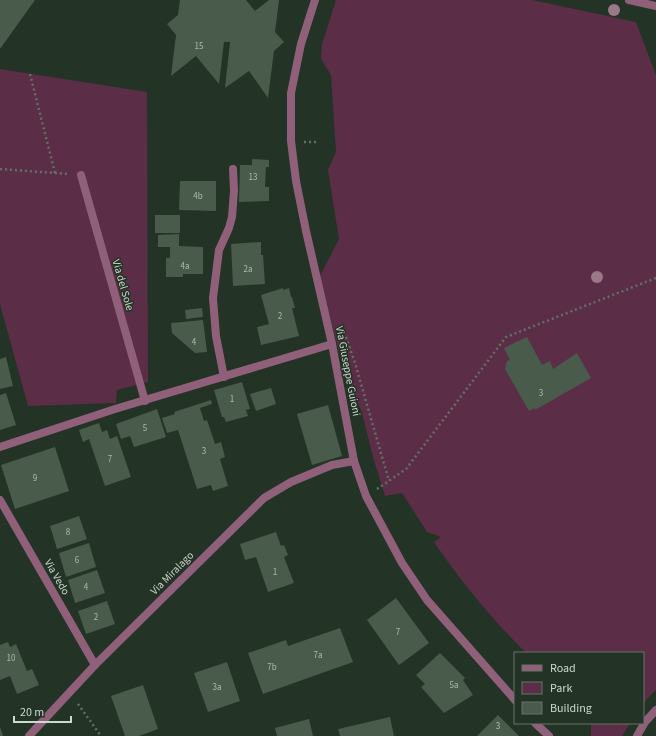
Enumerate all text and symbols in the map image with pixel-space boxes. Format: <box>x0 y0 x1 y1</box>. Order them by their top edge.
house number: 15 <box>195 40 204 53</box>
house number: 13 <box>249 171 258 184</box>
house number: 4b <box>193 190 203 203</box>
street label: Via del Sole <box>109 258 138 313</box>
house number: 4a <box>180 260 190 273</box>
house number: 2a <box>243 263 253 276</box>
house number: 2 <box>278 310 283 323</box>
street label: Via Giuseppe Guioni <box>332 325 364 417</box>
house number: 4 <box>192 336 197 349</box>
house number: 3 <box>539 387 544 400</box>
house number: 1 <box>230 393 234 406</box>
house number: 5 <box>143 422 148 435</box>
house number: 3 <box>202 445 207 458</box>
house number: 7 <box>108 453 113 466</box>
house number: 9 <box>33 472 38 485</box>
house number: 8 <box>66 526 71 539</box>
street label: Via Miralago <box>147 548 197 598</box>
house number: 6 <box>75 554 80 567</box>
street label: Via Vedo <box>41 556 73 598</box>
house number: 1 <box>273 566 277 579</box>
house number: 4 <box>84 581 89 594</box>
house number: 2 <box>94 611 99 624</box>
house number: 7 <box>396 626 401 639</box>
house number: 7a <box>313 649 323 662</box>
house number: 10 <box>7 652 16 665</box>
legend <box>514 652 644 724</box>
text: Road <box>550 660 576 677</box>
house number: 7b <box>267 661 277 674</box>
house number: 5a <box>449 679 459 692</box>
text: Park <box>550 680 572 697</box>
house number: 3a <box>212 681 222 694</box>
scale bar <box>14 698 71 724</box>
text: Building <box>550 700 592 717</box>
text: 20 m <box>20 704 44 721</box>
house number: 3 <box>496 720 501 733</box>

